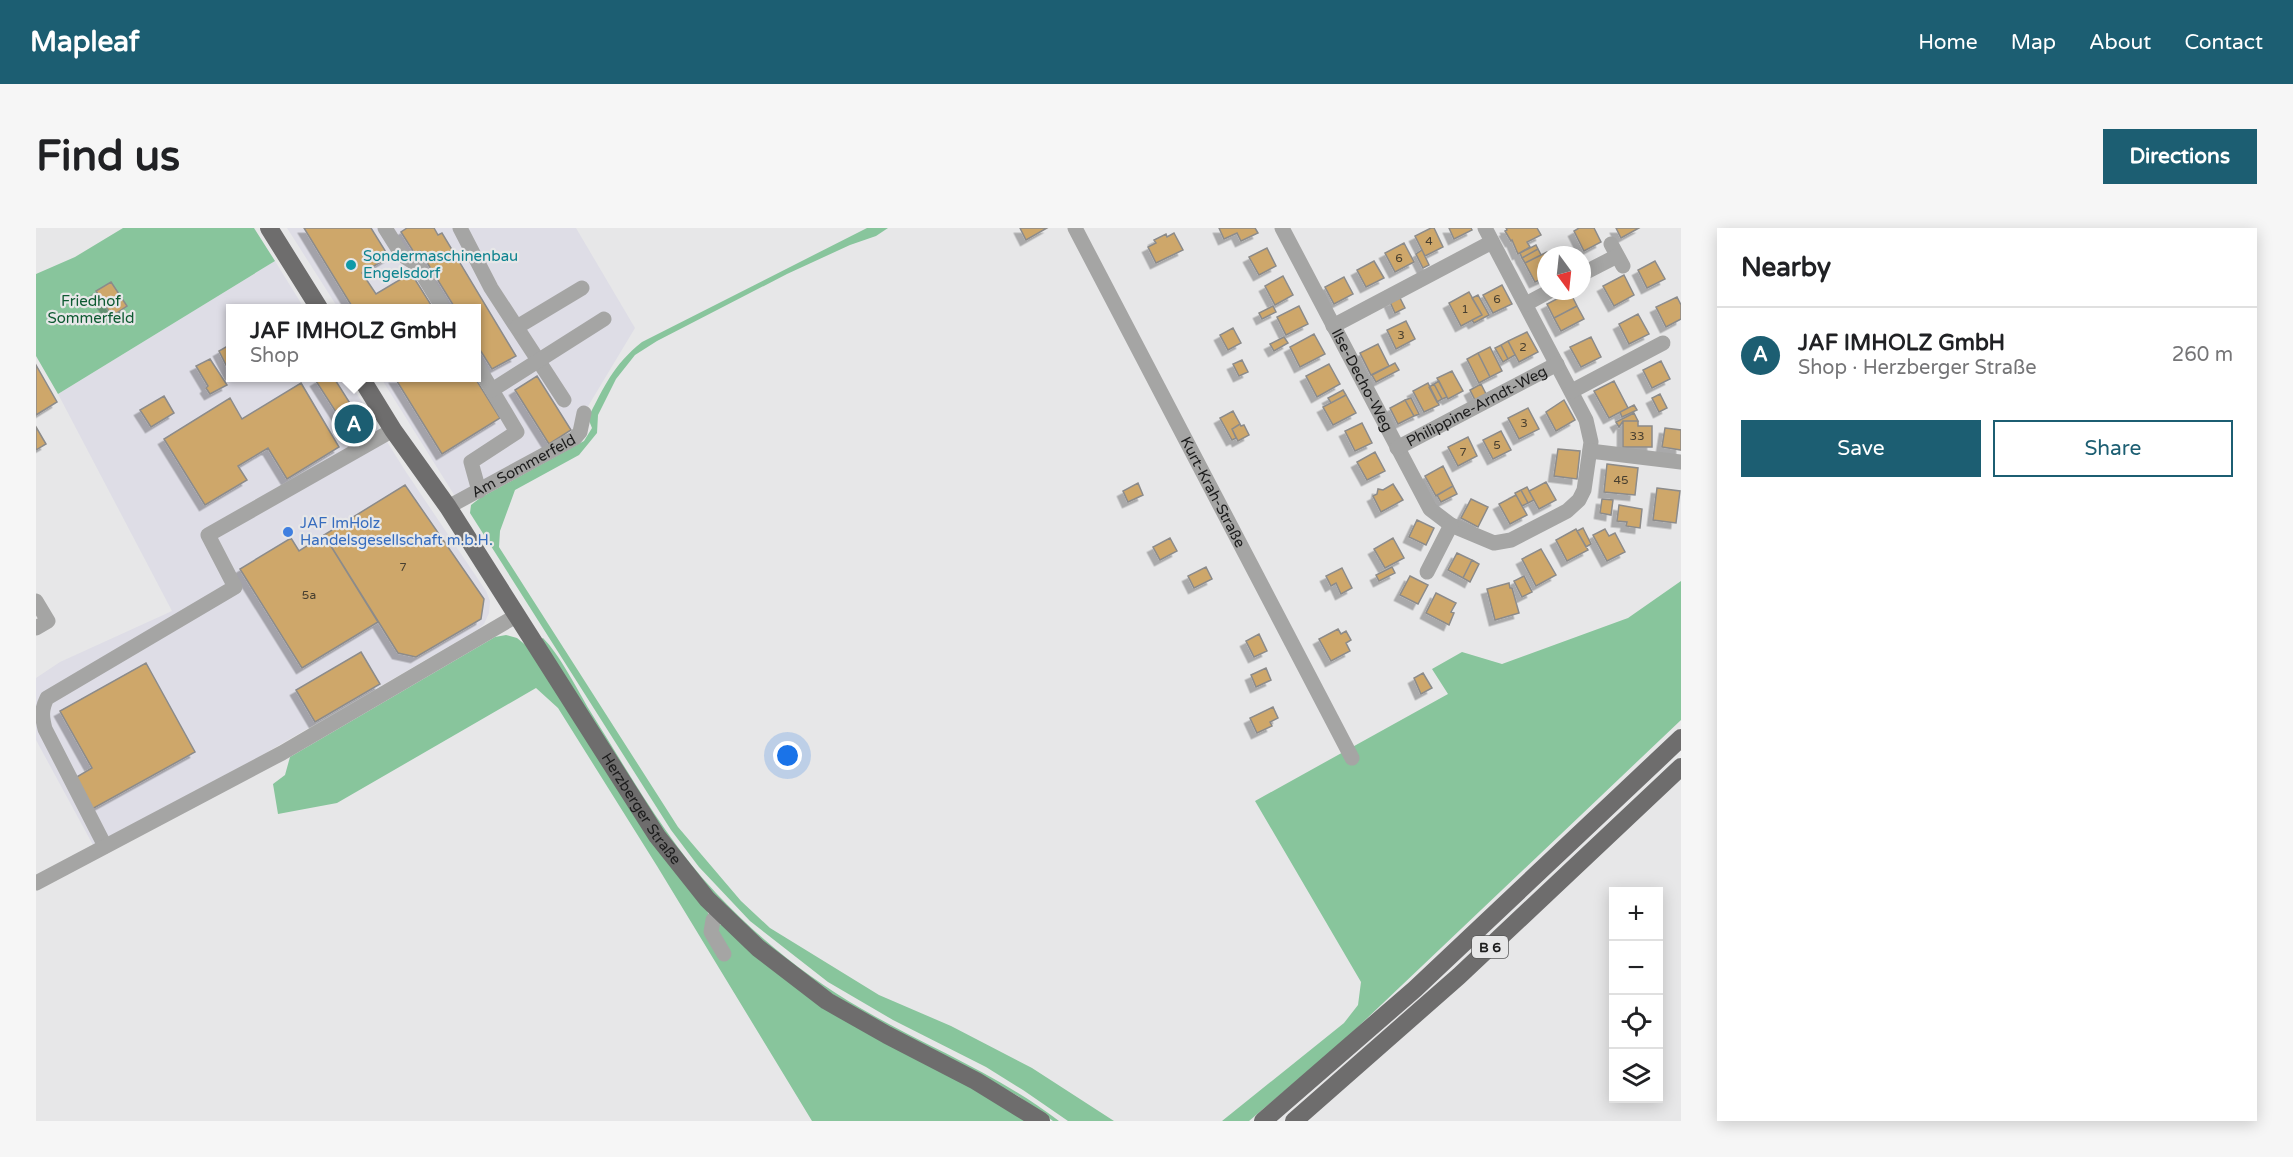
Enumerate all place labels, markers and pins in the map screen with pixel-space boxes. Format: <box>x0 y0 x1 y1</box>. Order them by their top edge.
place label: Sondermaschinenbau Engelsdorf <box>363 247 518 282</box>
marker: Sondermaschinenbau Engelsdorf <box>344 258 358 272</box>
pin: A <box>334 402 374 446</box>
place label: JAF ImHolz Handelsgesellschaft m.b.H. <box>300 514 493 549</box>
marker: JAF ImHolz Handelsgesellschaft m.b.H. <box>281 525 295 539</box>

